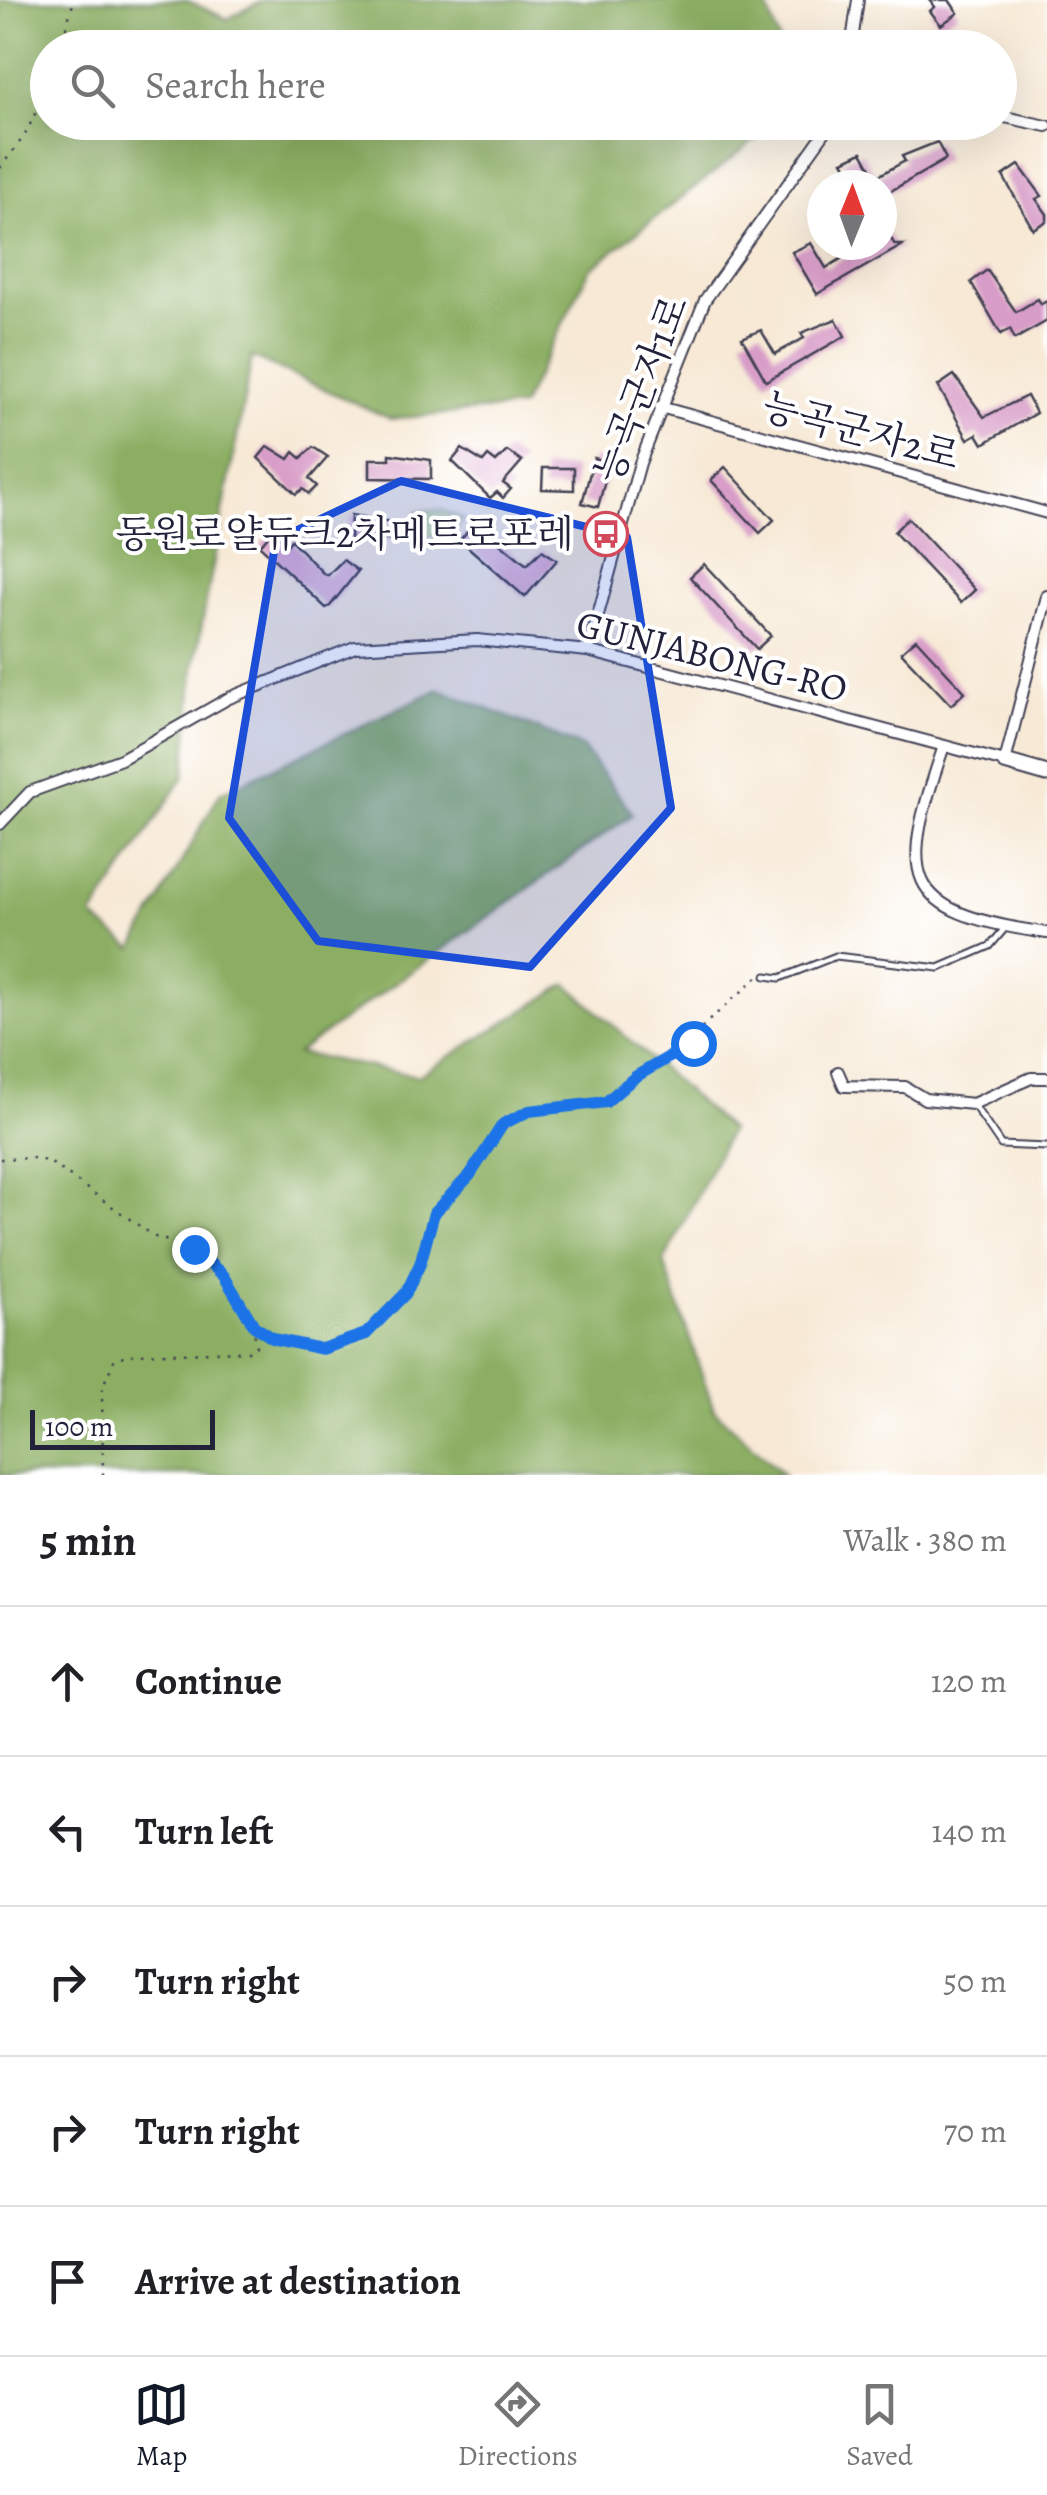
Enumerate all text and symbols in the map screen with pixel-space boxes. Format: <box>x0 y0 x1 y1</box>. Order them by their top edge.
search box <box>30 30 1017 140</box>
icon: search <box>65 58 120 113</box>
text: Search here <box>145 59 326 111</box>
north arrow <box>807 170 897 260</box>
street label: 능곡군자1로 <box>582 288 700 490</box>
street label: 능곡군자2로 <box>757 380 965 482</box>
place label: 동원로얄듀크2차메트로포레 <box>115 508 574 560</box>
bus stop icon: 동원로얄듀크2차메트로포레 <box>583 511 629 557</box>
street label: GUNJABONG-RO <box>571 597 853 715</box>
route start <box>671 1021 717 1067</box>
route end <box>172 1227 218 1273</box>
scale bar <box>30 1405 215 1450</box>
text: 100 m <box>45 1408 113 1446</box>
text: 5 min <box>40 1512 136 1569</box>
text: Walk · 380 m <box>843 1518 1007 1562</box>
icon: ahead <box>40 1654 95 1709</box>
text: Continue <box>135 1655 282 1707</box>
text: 120 m <box>931 1659 1007 1703</box>
icon: left <box>40 1804 95 1859</box>
text: Turn left <box>135 1805 274 1857</box>
text: 140 m <box>932 1809 1007 1853</box>
icon: right <box>40 1954 95 2009</box>
text: Turn right <box>135 1955 300 2007</box>
text: 50 m <box>943 1959 1007 2003</box>
icon: right <box>40 2104 95 2159</box>
text: Turn right <box>135 2105 300 2157</box>
text: 70 m <box>944 2109 1007 2153</box>
icon: arrive <box>40 2254 95 2309</box>
text: Arrive at destination <box>135 2255 461 2307</box>
tab: Map <box>134 2377 189 2475</box>
tab: Directions <box>458 2377 578 2475</box>
tab: Saved <box>846 2377 913 2475</box>

